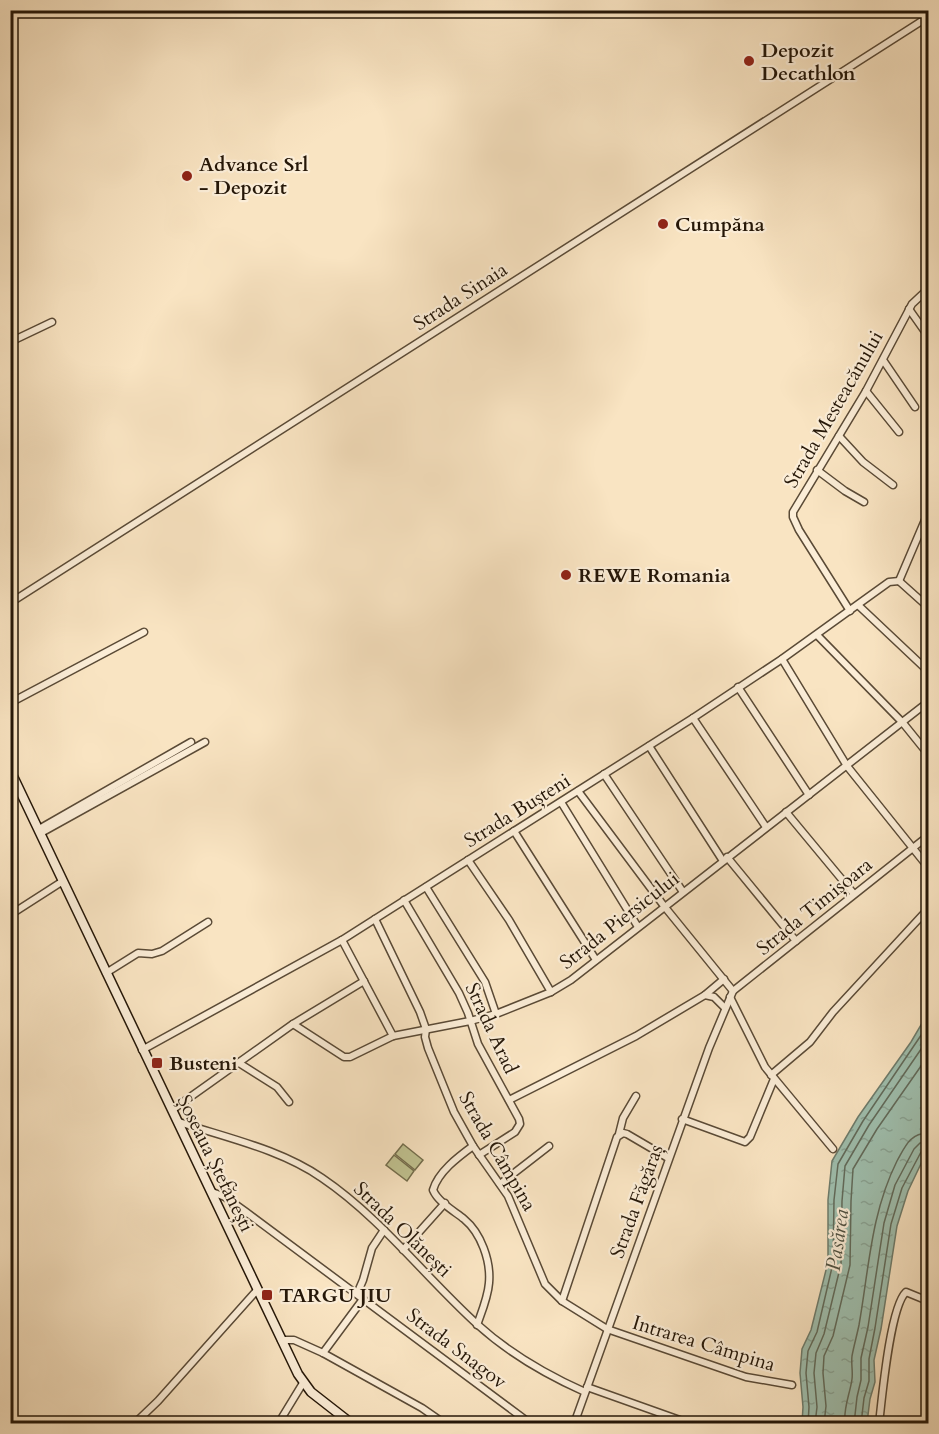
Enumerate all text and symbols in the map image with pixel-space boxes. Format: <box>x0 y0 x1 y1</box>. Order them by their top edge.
place label: Depozit Decathlon <box>761 37 856 87</box>
marker: Depozit Decathlon <box>742 54 756 68</box>
place label: Advance Srl - Depozit <box>199 151 308 201</box>
marker: Advance Srl - Depozit <box>180 169 194 183</box>
place label: Cumpăna <box>675 211 765 238</box>
marker: Cumpăna <box>656 217 670 231</box>
street label: Strada Sinaia <box>408 256 513 337</box>
street label: Strada Mesteacănului <box>777 325 890 493</box>
place label: REWE Romania <box>578 562 731 589</box>
marker: REWE Romania <box>559 568 573 582</box>
street label: Strada Bușteni <box>459 767 576 854</box>
street label: Strada Timișoara <box>751 851 878 962</box>
street label: Strada Piersicului <box>554 865 685 976</box>
street label: Strada Arad <box>459 978 525 1079</box>
place label: Busteni <box>169 1050 238 1077</box>
marker: Busteni <box>150 1056 164 1070</box>
street label: Strada Câmpina <box>452 1086 543 1216</box>
street label: Șoseaua Ștefănești <box>171 1090 261 1237</box>
street label: Strada Făgăraș <box>603 1141 670 1262</box>
street label: Strada Olănești <box>348 1176 458 1283</box>
water label: Pasărea <box>819 1207 856 1273</box>
place label: TARGU JIU <box>279 1282 392 1309</box>
marker: TARGU JIU <box>260 1288 274 1302</box>
street label: Strada Snagov <box>401 1302 513 1396</box>
street label: Intrarea Câmpina <box>629 1309 779 1378</box>

